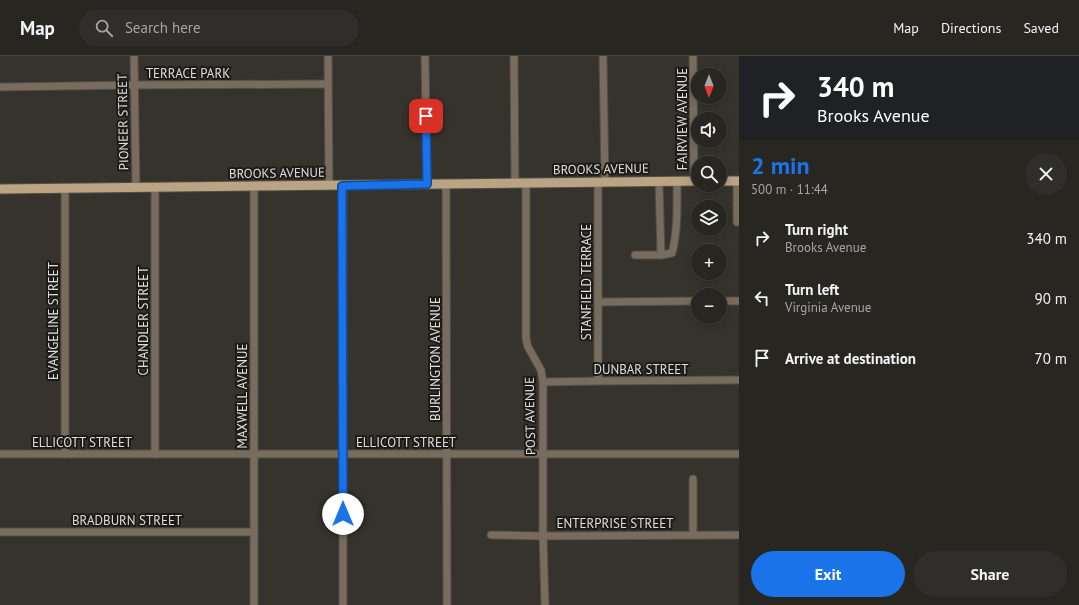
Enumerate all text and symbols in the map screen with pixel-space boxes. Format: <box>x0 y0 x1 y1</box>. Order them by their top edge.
search box <box>79 10 359 46</box>
text: Map <box>20 16 55 40</box>
icon: search <box>93 17 115 39</box>
text: Search here <box>125 18 201 37</box>
text: Map <box>893 19 919 37</box>
text: Directions <box>941 19 1001 37</box>
text: Saved <box>1023 19 1059 37</box>
street label: TERRACE PARK <box>146 65 230 82</box>
street label: FAIRVIEW AVENUE <box>674 68 691 170</box>
north arrow <box>691 68 727 104</box>
map controls <box>691 68 727 324</box>
text: 340 m <box>817 68 894 105</box>
icon: right <box>751 72 803 124</box>
street label: PIONEER STREET <box>114 73 132 171</box>
pin <box>409 99 443 133</box>
text: Brooks Avenue <box>817 104 930 127</box>
icon: arrive <box>415 105 437 127</box>
button: sound <box>691 112 727 148</box>
text: 2 min <box>751 150 810 181</box>
button: close <box>1025 153 1067 195</box>
button: search <box>691 156 727 192</box>
street label: BROOKS AVENUE <box>553 160 649 178</box>
street label: BROOKS AVENUE <box>229 164 325 182</box>
text: 500 m · 11:44 <box>751 181 828 198</box>
button: layers <box>691 200 727 236</box>
text: Turn right <box>785 220 848 239</box>
street label: STANFIELD TERRACE <box>578 224 595 340</box>
icon: right <box>751 227 773 249</box>
text: 340 m <box>1026 229 1067 248</box>
text: Brooks Avenue <box>785 239 866 256</box>
button: + <box>691 244 727 280</box>
street label: EVANGELINE STREET <box>45 262 62 380</box>
street label: CHANDLER STREET <box>135 267 152 375</box>
text: Turn left <box>785 280 839 299</box>
icon: left <box>751 287 773 309</box>
button: − <box>691 288 727 324</box>
text: 90 m <box>1034 289 1067 308</box>
street label: BURLINGTON AVENUE <box>427 297 444 421</box>
text: Virginia Avenue <box>785 299 871 316</box>
street label: MAXWELL AVENUE <box>234 344 251 448</box>
icon: arrive <box>751 347 773 369</box>
text: Arrive at destination <box>785 349 916 368</box>
text: 70 m <box>1034 349 1067 368</box>
street label: DUNBAR STREET <box>593 361 689 378</box>
street label: POST AVENUE <box>521 377 539 455</box>
street label: ELLICOTT STREET <box>32 434 132 451</box>
street label: ELLICOTT STREET <box>356 434 456 451</box>
position arrow <box>322 493 364 535</box>
street label: BRADBURN STREET <box>72 512 182 529</box>
street label: ENTERPRISE STREET <box>557 515 673 532</box>
button: Exit <box>751 551 905 597</box>
button: Share <box>913 551 1067 597</box>

